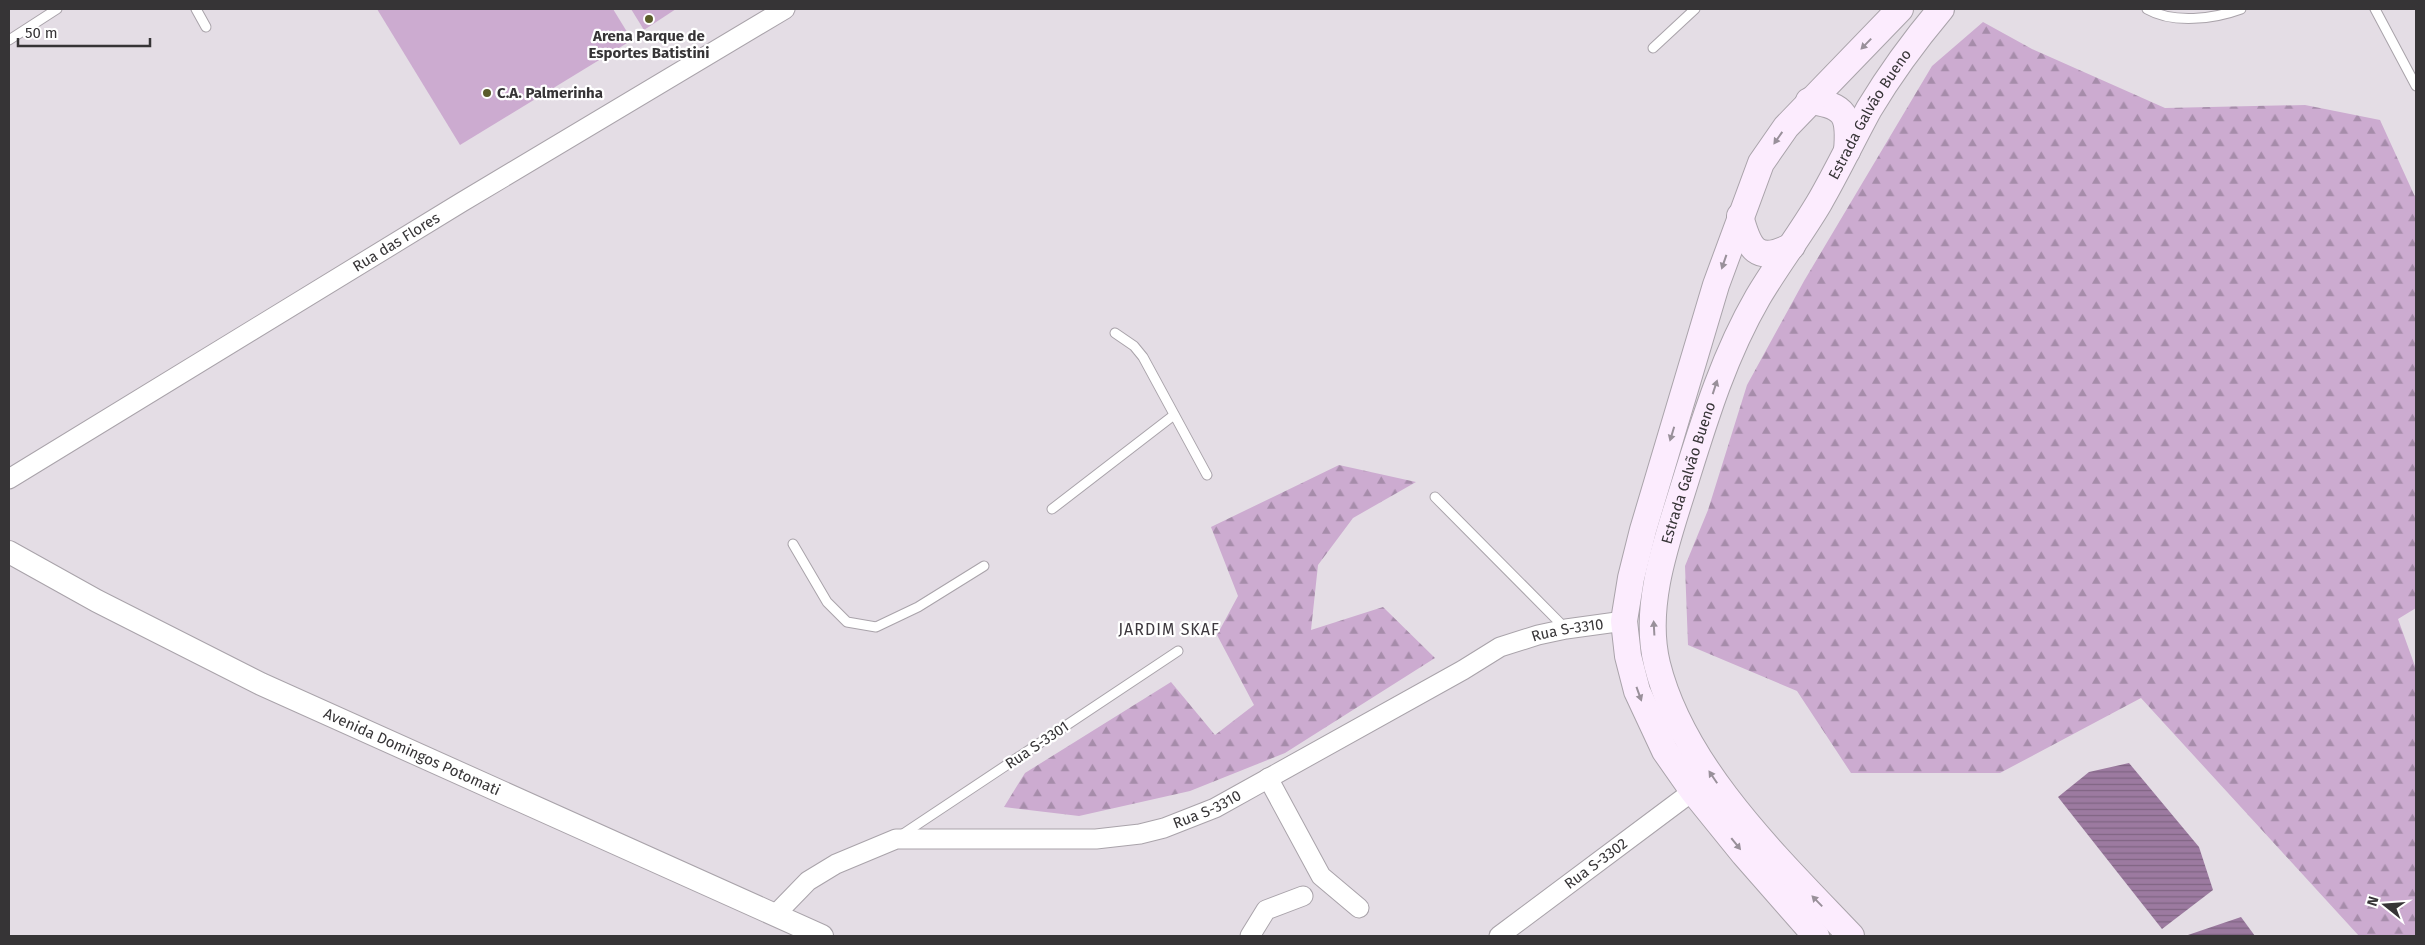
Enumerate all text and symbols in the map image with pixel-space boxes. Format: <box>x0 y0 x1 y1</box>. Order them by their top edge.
marker: Arena Parque de Esportes Batistini <box>643 13 655 25</box>
scale bar <box>18 15 150 47</box>
text: 50 m <box>25 24 58 42</box>
place label: Arena Parque de Esportes Batistini <box>588 27 710 62</box>
one-way arrow <box>1860 37 1872 49</box>
street label: Estrada Galvão Bueno <box>1825 46 1915 183</box>
place label: C.A. Palmerinha <box>497 84 603 102</box>
marker: C.A. Palmerinha <box>481 87 493 99</box>
one-way arrow <box>1773 131 1783 145</box>
street label: Rua das Flores <box>349 209 443 276</box>
one-way arrow <box>1720 255 1727 270</box>
one-way arrow <box>1712 379 1720 394</box>
street label: Estrada Galvão Bueno <box>1657 399 1719 546</box>
one-way arrow <box>1667 427 1675 442</box>
street label: Rua S-3310 <box>1529 615 1604 646</box>
district label: JARDIM SKAF <box>1118 620 1220 639</box>
one-way arrow <box>1650 620 1658 636</box>
one-way arrow <box>1635 687 1643 702</box>
street label: Avenida Domingos Potomati <box>321 704 503 799</box>
street label: Rua S-3301 <box>1002 717 1072 773</box>
one-way arrow <box>1708 770 1718 783</box>
street label: Rua S-3310 <box>1170 786 1244 833</box>
street label: Rua S-3302 <box>1561 834 1631 893</box>
one-way arrow <box>1730 837 1741 850</box>
north arrow <box>2360 880 2410 930</box>
text: N <box>2364 894 2383 908</box>
one-way arrow <box>1811 895 1823 907</box>

